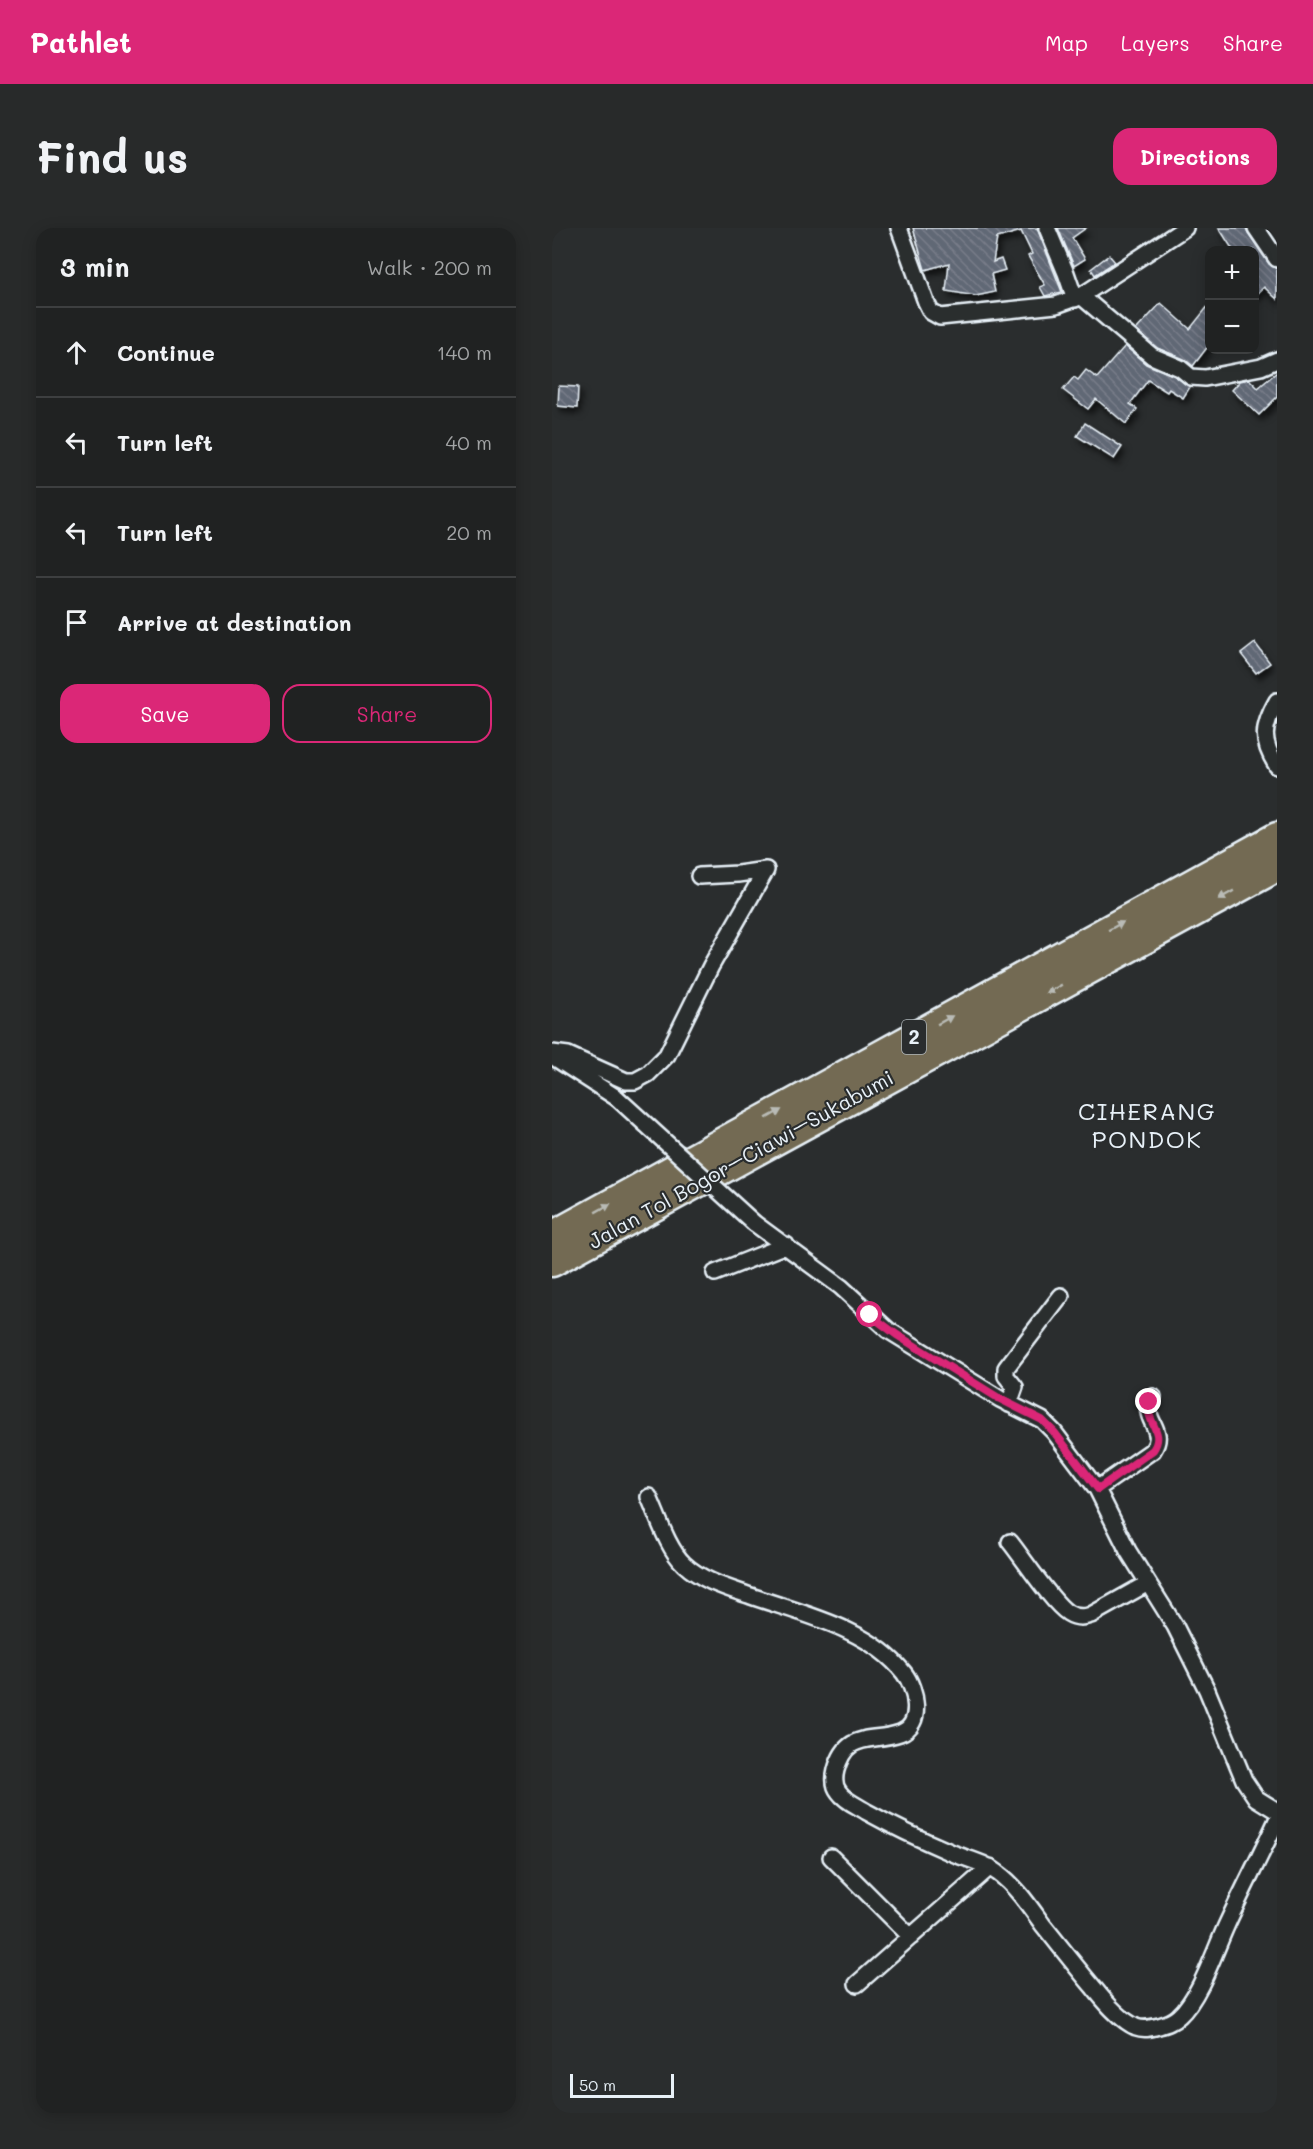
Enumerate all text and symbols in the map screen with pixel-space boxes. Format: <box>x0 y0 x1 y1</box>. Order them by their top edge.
text: Pathlet <box>30 24 132 60</box>
text: Map <box>1045 29 1088 56</box>
text: Layers <box>1121 29 1190 56</box>
text: Share <box>1223 29 1283 56</box>
button: Directions <box>1113 128 1277 185</box>
text: Find us <box>36 129 188 184</box>
map controls <box>1205 246 1259 354</box>
button: + <box>1205 246 1259 300</box>
text: 3 min <box>60 250 129 284</box>
text: Walk · 200 m <box>367 254 492 280</box>
button: − <box>1205 300 1259 354</box>
icon: ahead <box>60 336 93 369</box>
text: Continue <box>117 338 215 367</box>
text: 140 m <box>437 339 492 365</box>
icon: left <box>60 426 93 459</box>
text: Turn left <box>117 428 213 457</box>
text: 40 m <box>446 429 492 455</box>
icon: left <box>60 516 93 549</box>
text: Turn left <box>117 518 213 547</box>
text: 20 m <box>446 519 492 545</box>
icon: arrive <box>60 606 93 639</box>
text: Arrive at destination <box>117 608 352 637</box>
button: Save <box>60 684 270 743</box>
button: Share <box>282 684 492 743</box>
one-way arrow <box>1217 890 1234 900</box>
one-way arrow <box>1108 921 1125 931</box>
one-way arrow <box>1046 984 1063 994</box>
one-way arrow <box>937 1015 954 1025</box>
road number: 2 <box>902 1020 926 1054</box>
street label: Jalan Tol Bogor–Ciawi–Sukabumi <box>583 1063 898 1254</box>
district label: CIHERANG PONDOK <box>1078 1095 1216 1154</box>
one-way arrow <box>766 1109 783 1119</box>
one-way arrow <box>595 1203 612 1213</box>
route start <box>856 1301 882 1327</box>
route end <box>1135 1388 1161 1414</box>
scale bar <box>570 2071 674 2098</box>
text: 50 m <box>579 2074 616 2095</box>

